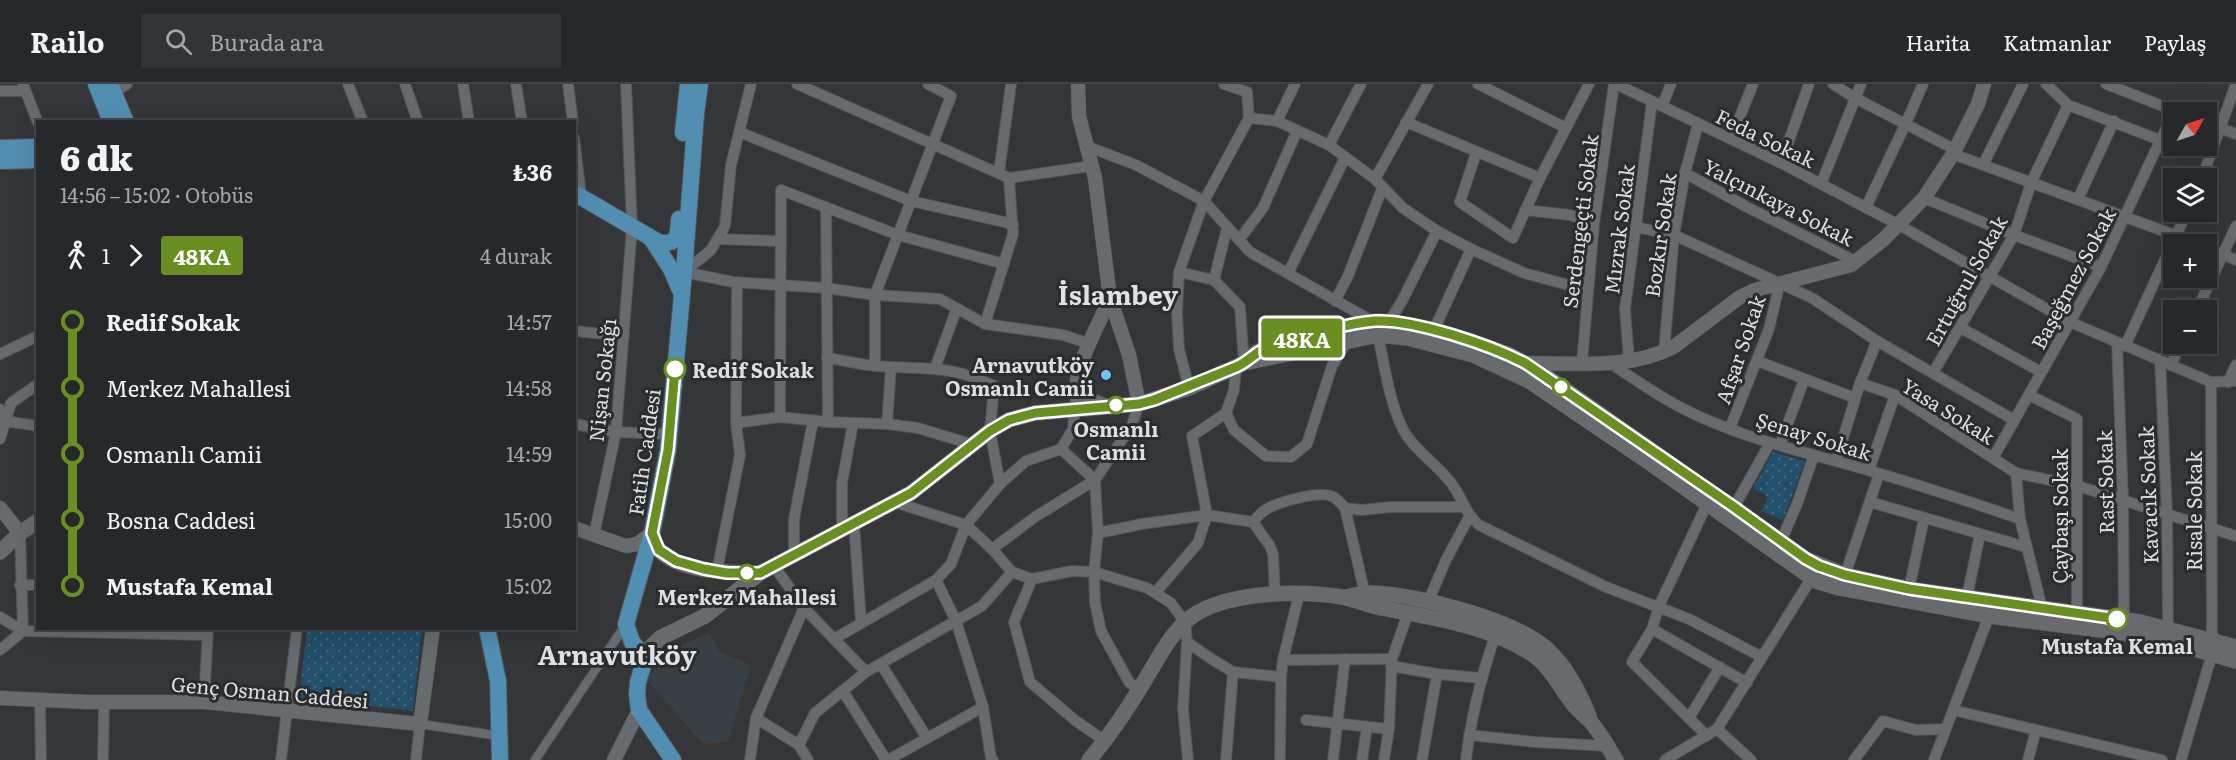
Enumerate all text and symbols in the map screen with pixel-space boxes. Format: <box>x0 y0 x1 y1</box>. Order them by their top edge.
search box <box>141 14 561 68</box>
text: Railo <box>30 20 105 62</box>
icon: search <box>162 25 195 58</box>
text: Burada ara <box>210 25 324 58</box>
text: Harita <box>1906 26 1970 57</box>
text: Katmanlar <box>2003 26 2111 57</box>
text: Paylaş <box>2144 26 2206 57</box>
street label: Feda Sokak <box>1711 100 1822 174</box>
north arrow <box>2163 102 2217 156</box>
map controls <box>2163 102 2217 354</box>
street label: Serdengeçti Sokak <box>1553 131 1605 310</box>
text: 6 dk <box>60 132 133 181</box>
street label: Yalçınkaya Sokak <box>1698 150 1860 252</box>
text: ₺36 <box>513 155 552 188</box>
street label: Mızrak Sokak <box>1595 161 1641 296</box>
button: layers <box>2163 168 2217 222</box>
street label: Bozkır Sokak <box>1635 170 1683 299</box>
text: 14:56 – 15:02 · Otobüs <box>60 179 253 209</box>
street label: Başeğmez Sokak <box>2022 201 2122 354</box>
street label: Ertuğrul Sokak <box>1917 208 2014 351</box>
button: + <box>2163 234 2217 288</box>
icon: walk <box>60 239 93 272</box>
icon: forward <box>119 239 152 272</box>
text: 1 <box>102 240 110 270</box>
text: 48KA <box>173 240 231 271</box>
text: 4 durak <box>480 240 552 270</box>
district label: İslambey <box>1058 274 1178 313</box>
street label: Afşar Sokak <box>1706 290 1772 408</box>
button: − <box>2163 300 2217 354</box>
text: Redif Sokak <box>106 305 240 338</box>
text: 14:57 <box>507 306 552 336</box>
street label: Nişan Sokağı <box>580 316 622 443</box>
line badge: 48KA <box>1260 318 1344 358</box>
text: 48KA <box>1273 323 1331 354</box>
place label: Arnavutköy Osmanlı Camii <box>945 349 1095 402</box>
place label: Redif Sokak <box>692 354 814 384</box>
marker: Redif Sokak <box>664 358 686 380</box>
marker: Arnavutköy Osmanlı Camii <box>1099 368 1113 382</box>
street label: Yasa Sokak <box>1896 369 2002 451</box>
text: Merkez Mahallesi <box>106 371 291 404</box>
text: 14:58 <box>506 372 552 402</box>
unlabelled marker <box>1552 378 1570 396</box>
street label: Fatih Caddesi <box>619 386 667 517</box>
marker: Osmanlı Camii <box>1107 396 1125 414</box>
street label: Şenay Sokak <box>1753 403 1876 467</box>
place label: Osmanlı Camii <box>1073 413 1159 466</box>
street label: Kavacık Sokak <box>2130 425 2164 565</box>
street label: Rast Sokak <box>2088 429 2120 534</box>
text: Osmanlı Camii <box>106 437 262 470</box>
text: 14:59 <box>506 438 552 468</box>
street label: Çaybaşı Sokak <box>2044 447 2074 584</box>
street label: Risale Sokak <box>2178 450 2208 571</box>
text: Bosna Caddesi <box>106 503 256 536</box>
text: 15:00 <box>504 504 552 534</box>
marker: Merkez Mahallesi <box>738 564 756 582</box>
text: Mustafa Kemal <box>106 569 273 602</box>
text: 15:02 <box>506 570 552 600</box>
place label: Merkez Mahallesi <box>657 581 837 611</box>
marker: Mustafa Kemal <box>2106 608 2128 630</box>
place label: Mustafa Kemal <box>2041 630 2193 660</box>
district label: Arnavutköy <box>538 634 696 673</box>
street label: Genç Osman Caddesi <box>170 667 370 715</box>

